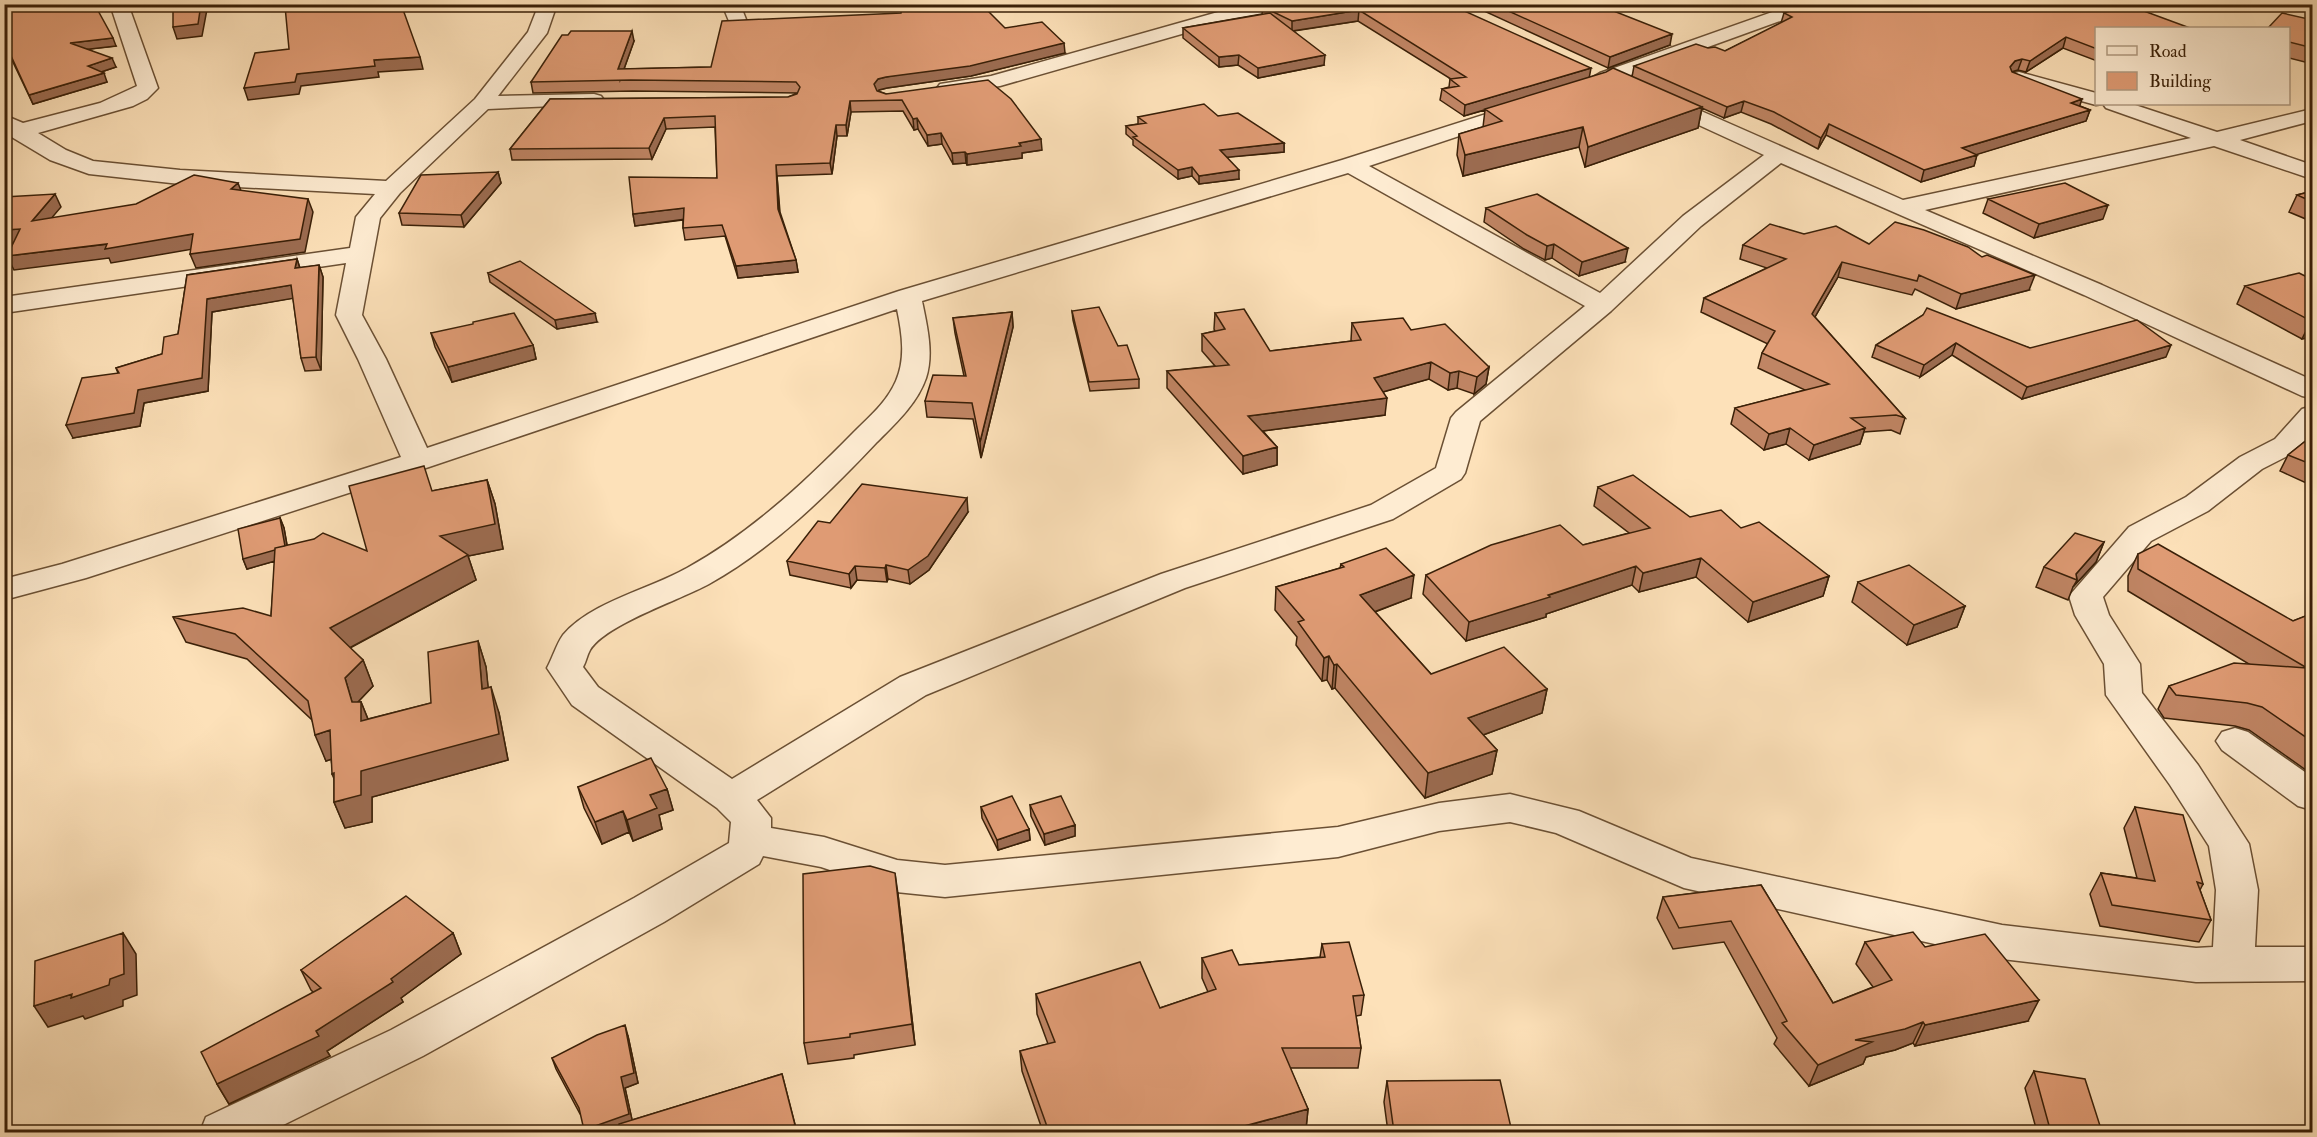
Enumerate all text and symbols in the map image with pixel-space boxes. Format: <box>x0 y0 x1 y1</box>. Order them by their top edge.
legend <box>2095 27 2290 105</box>
text: Road <box>2149 40 2187 63</box>
text: Building <box>2149 70 2212 93</box>

